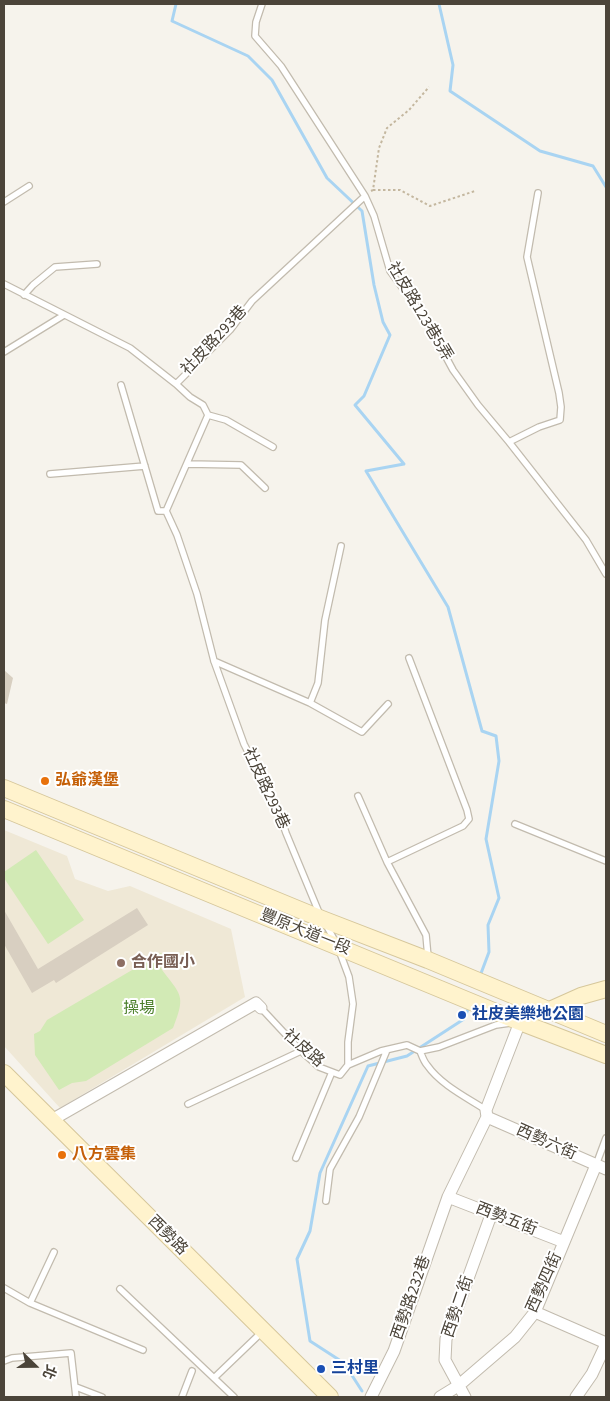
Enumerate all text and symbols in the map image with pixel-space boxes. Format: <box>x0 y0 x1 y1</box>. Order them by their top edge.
street label: 社皮路123巷5弄 <box>382 259 456 365</box>
street label: 社皮路293巷 <box>178 302 252 380</box>
street label: 社皮路293巷 <box>238 745 292 833</box>
place label: 弘爺漢堡 <box>55 771 119 791</box>
marker: 弘爺漢堡 <box>39 775 51 787</box>
street label: 豐原大道一段 <box>257 906 353 960</box>
place label: 合作國小 <box>131 953 195 973</box>
marker: 合作國小 <box>115 957 127 969</box>
park label: 操場 <box>123 999 155 1019</box>
place label: 社皮美樂地公園 <box>472 1005 584 1025</box>
marker: 社皮美樂地公園 <box>456 1009 468 1021</box>
street label: 社皮路 <box>279 1026 327 1072</box>
street label: 西勢六街 <box>513 1121 579 1165</box>
place label: 八方雲集 <box>72 1145 136 1165</box>
marker: 八方雲集 <box>56 1149 68 1161</box>
street label: 西勢五街 <box>473 1200 539 1240</box>
street label: 西勢路 <box>143 1212 191 1260</box>
street label: 西勢四街 <box>523 1250 567 1316</box>
street label: 西勢路232巷 <box>389 1253 435 1343</box>
street label: 西勢二街 <box>440 1274 478 1340</box>
north arrow <box>10 1341 60 1391</box>
place label: 三村里 <box>331 1359 379 1379</box>
text: 北 <box>37 1361 61 1382</box>
marker: 三村里 <box>315 1363 327 1375</box>

